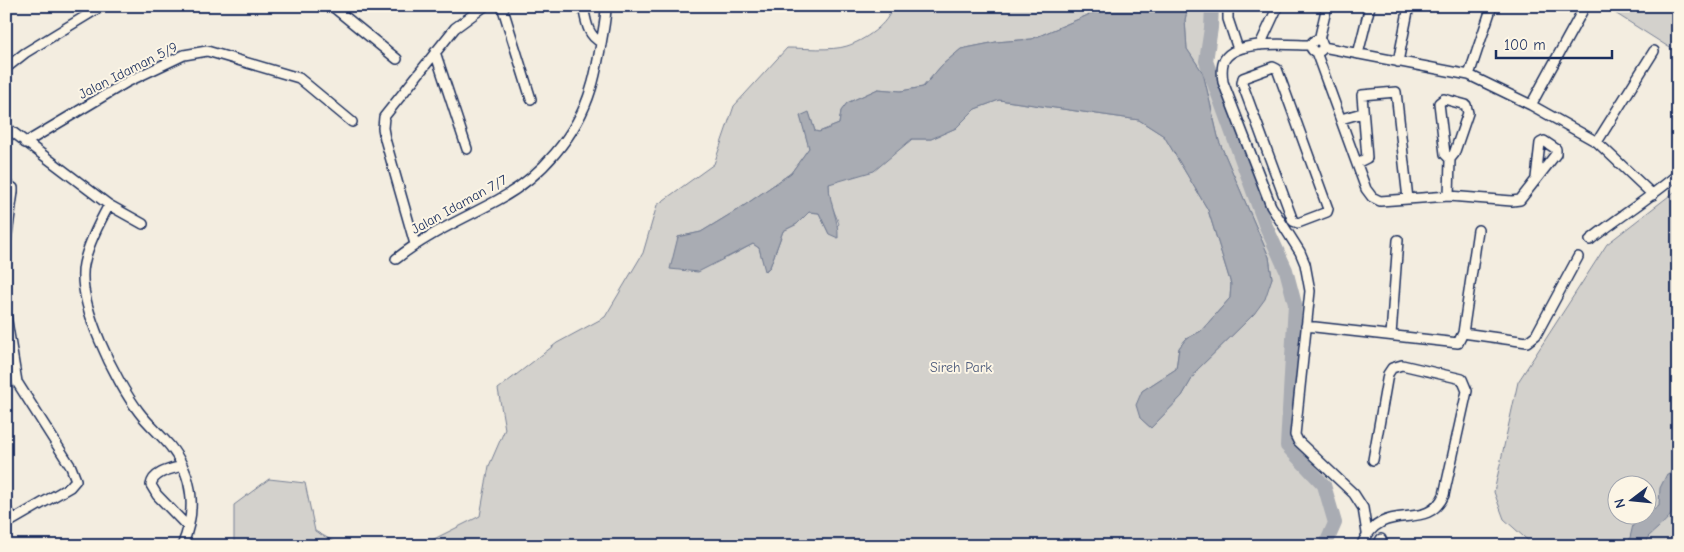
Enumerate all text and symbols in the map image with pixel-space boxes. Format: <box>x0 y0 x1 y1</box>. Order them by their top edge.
scale bar <box>1496 28 1613 60</box>
text: 100 m <box>1504 36 1546 54</box>
street label: Jalan Idaman 5/9 <box>76 38 181 103</box>
street label: Jalan Idaman 7/7 <box>408 171 510 238</box>
park label: Sireh Park <box>930 359 992 376</box>
north arrow <box>1606 474 1656 524</box>
text: N <box>1611 497 1629 510</box>

